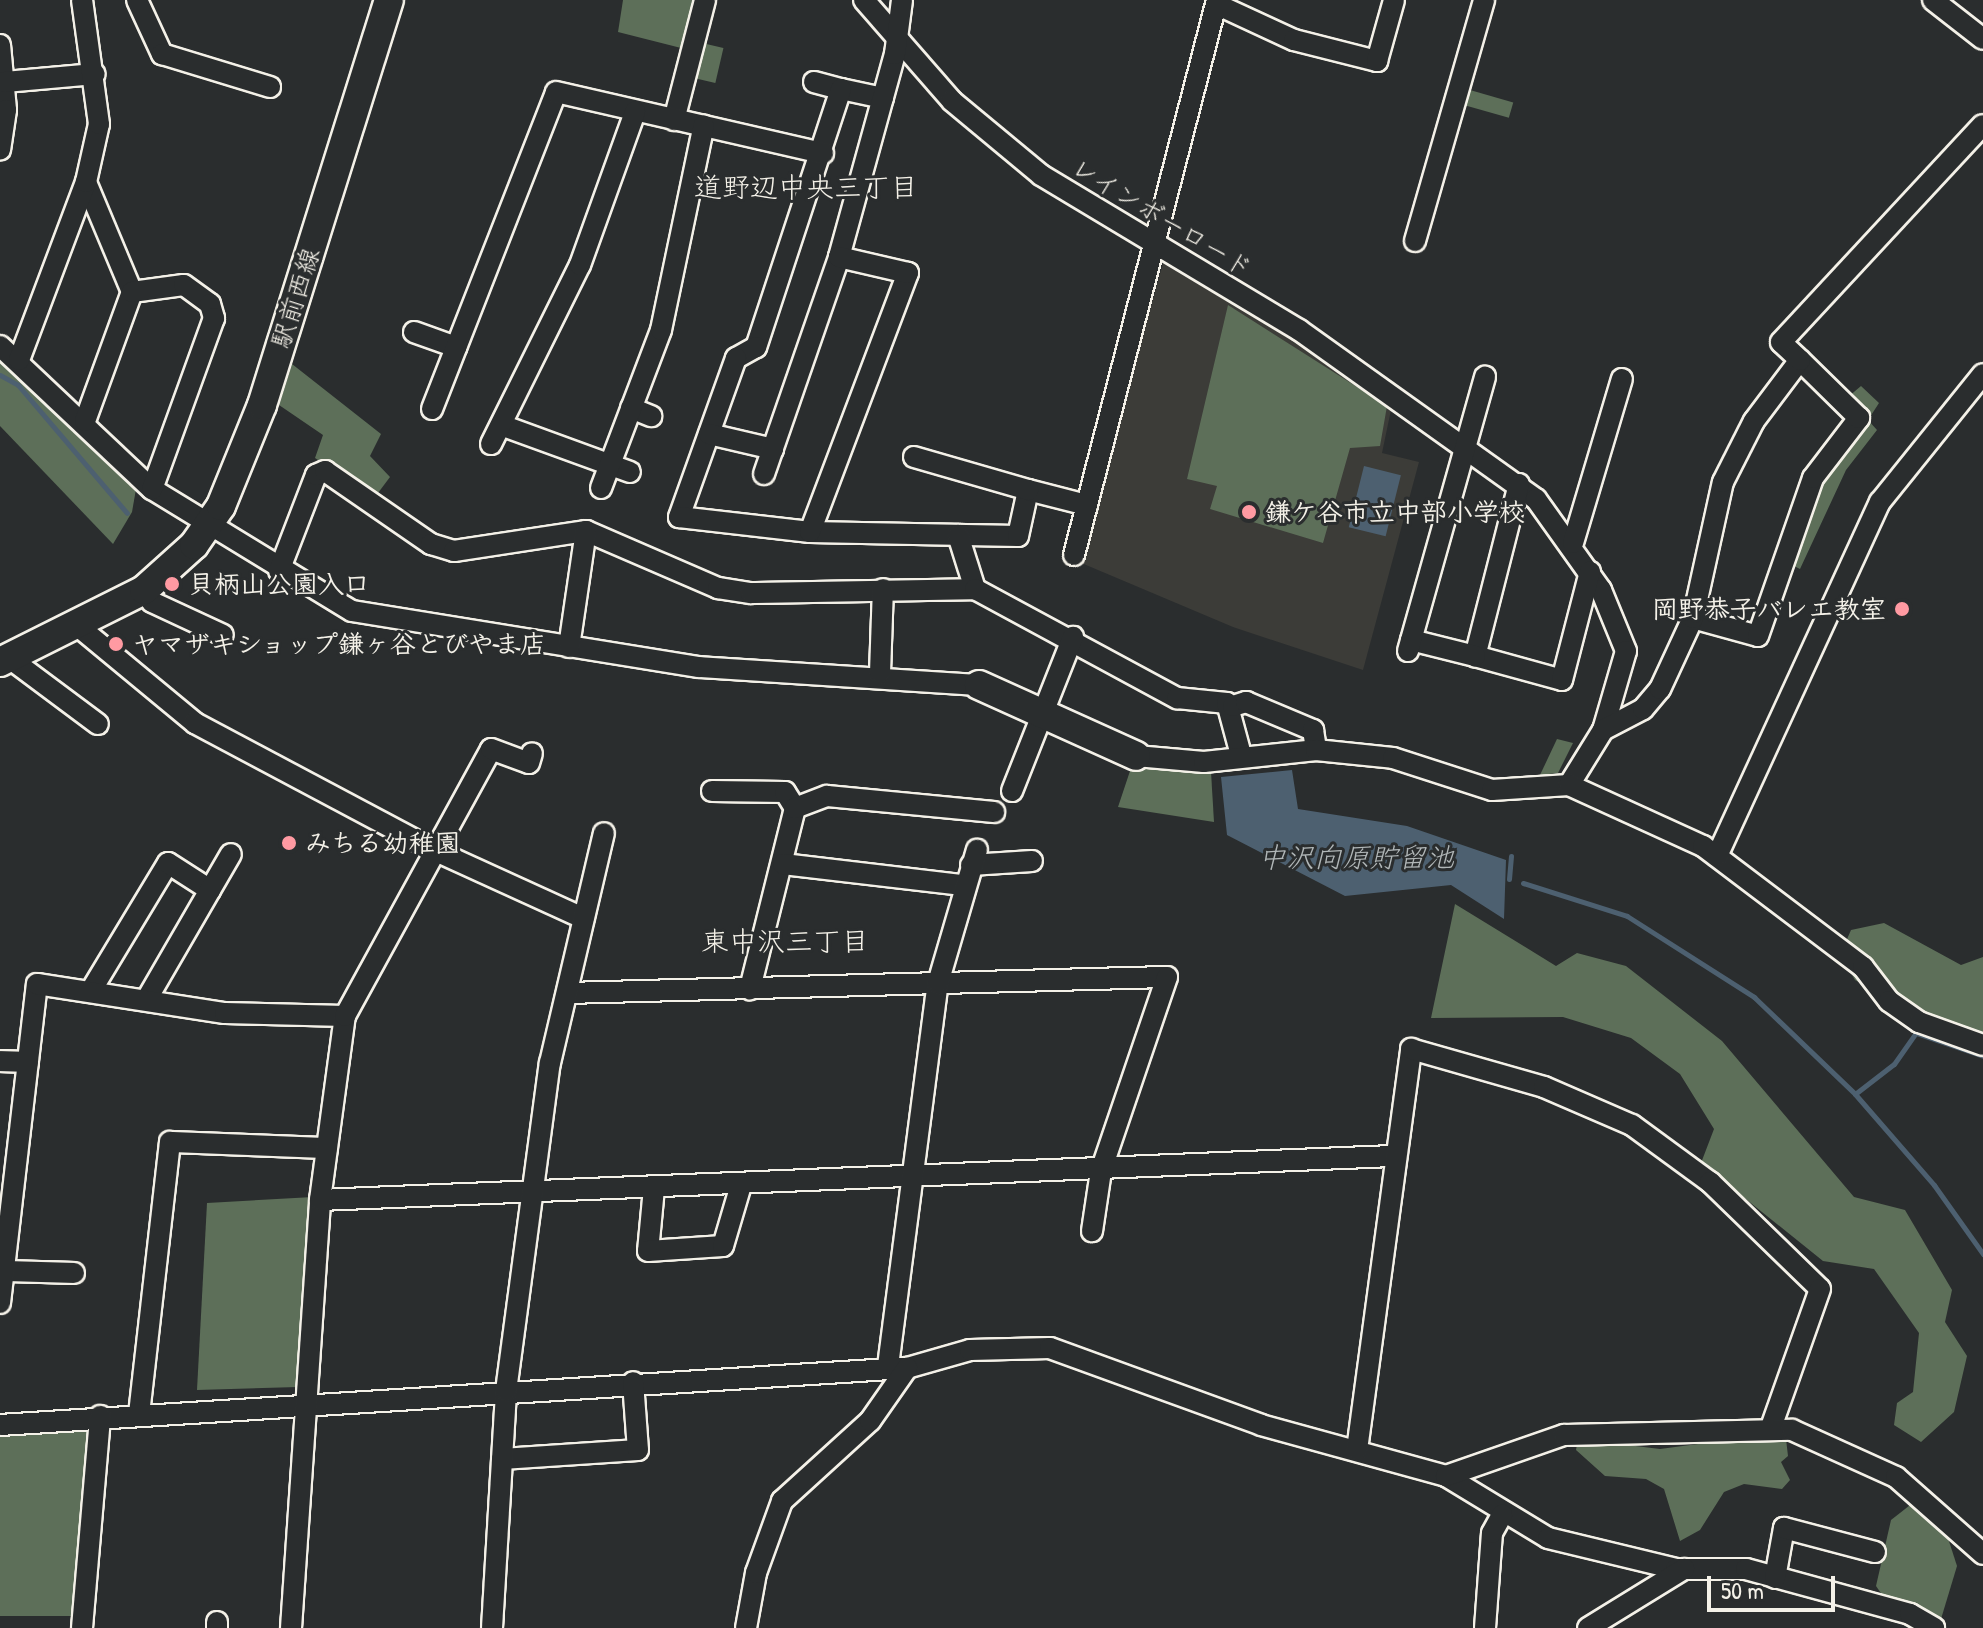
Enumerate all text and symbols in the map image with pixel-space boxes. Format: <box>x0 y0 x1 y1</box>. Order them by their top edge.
street label: レインボーロード <box>1065 150 1259 284</box>
district label: 道野辺中央三丁目 <box>694 170 918 204</box>
street label: 駅前西線 <box>264 244 326 352</box>
place label: 鎌ケ谷市立中部小学校 <box>1265 496 1525 528</box>
marker: 鎌ケ谷市立中部小学校 <box>1240 503 1258 521</box>
place label: 貝柄山公園入口 <box>188 568 370 600</box>
marker: 貝柄山公園入口 <box>163 575 181 593</box>
place label: 岡野恭子バレエ教室 <box>1652 593 1886 625</box>
marker: 岡野恭子バレエ教室 <box>1893 600 1911 618</box>
place label: ヤマザキショップ鎌ヶ谷とびやま店 <box>132 628 548 660</box>
marker: ヤマザキショップ鎌ヶ谷とびやま店 <box>107 635 125 653</box>
place label: みちる幼稚園 <box>305 827 461 859</box>
marker: みちる幼稚園 <box>280 834 298 852</box>
water label: 中沢向原貯留池 <box>1258 840 1454 874</box>
district label: 東中沢三丁目 <box>701 924 869 958</box>
scale bar <box>1711 1560 1839 1610</box>
text: 50 m <box>1721 1574 1764 1606</box>

